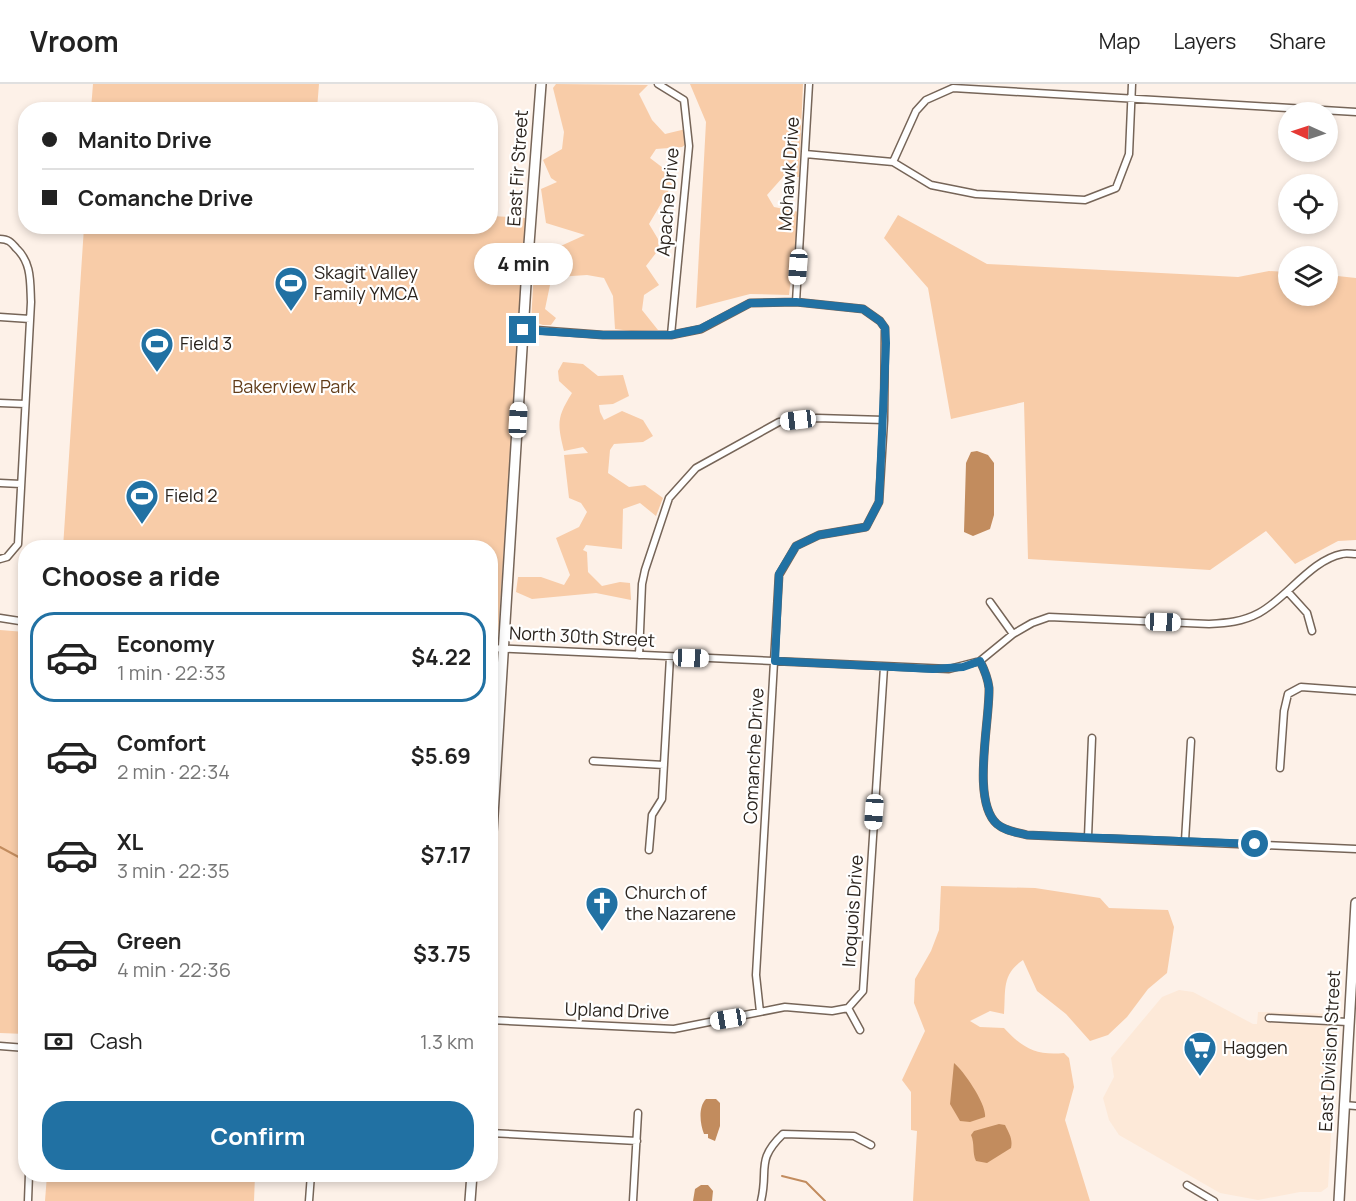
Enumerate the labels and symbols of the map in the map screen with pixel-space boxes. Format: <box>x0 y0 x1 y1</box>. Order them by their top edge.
north arrow <box>1278 102 1338 162</box>
street label: East Fir Street <box>501 109 533 227</box>
street label: Mohawk Drive <box>772 116 804 232</box>
street label: Apache Drive <box>650 147 684 257</box>
callout: 4 min <box>474 243 572 285</box>
car <box>788 248 808 286</box>
place label: Skagit Valley Family YMCA <box>314 260 419 305</box>
sports icon: Skagit Valley Family YMCA <box>273 265 309 312</box>
route end <box>509 316 536 343</box>
sports icon: Field 3 <box>139 326 175 373</box>
place label: Field 3 <box>180 331 232 355</box>
park label: Bakerview Park <box>232 374 357 398</box>
car <box>508 402 528 438</box>
car <box>779 409 817 431</box>
sports icon: Field 2 <box>124 478 160 525</box>
place label: Field 2 <box>165 483 218 507</box>
car <box>1145 612 1181 632</box>
street label: North 30th Street <box>508 620 656 652</box>
car <box>673 648 709 668</box>
street label: Comanche Drive <box>737 687 769 825</box>
car <box>864 793 884 831</box>
route start <box>1241 830 1268 857</box>
street label: Iroquois Drive <box>836 854 868 968</box>
place label: Church of the Nazarene <box>625 880 736 925</box>
church icon: Church of the Nazarene <box>584 885 620 932</box>
street label: East Division Street <box>1313 970 1345 1132</box>
street label: Upland Drive <box>564 996 670 1024</box>
car <box>709 1007 747 1031</box>
supermarket icon: Haggen <box>1182 1030 1218 1077</box>
place label: Haggen <box>1223 1035 1288 1059</box>

